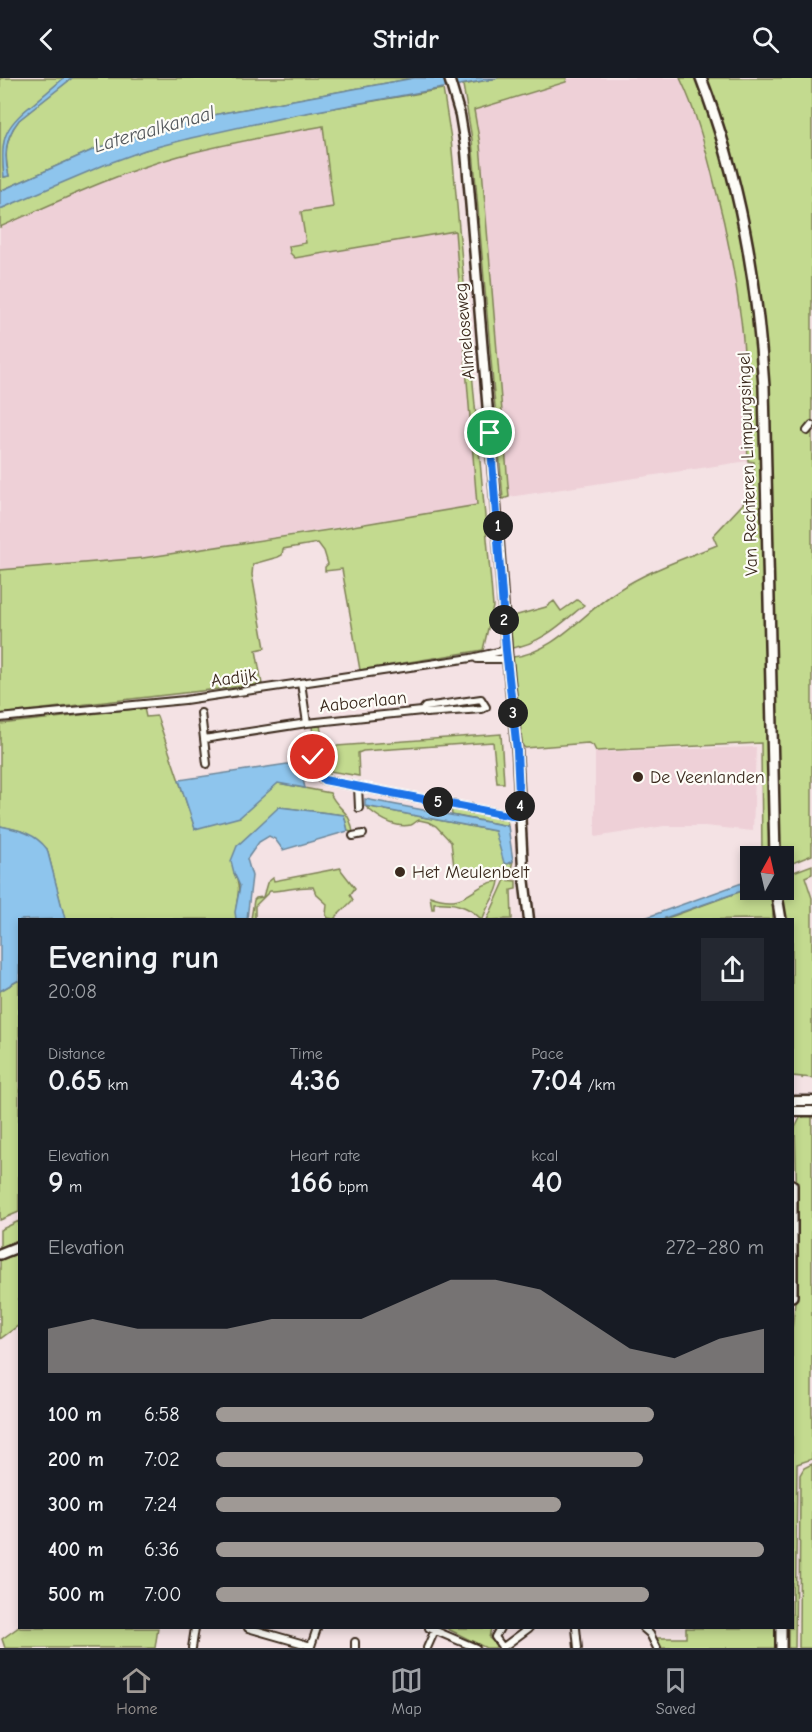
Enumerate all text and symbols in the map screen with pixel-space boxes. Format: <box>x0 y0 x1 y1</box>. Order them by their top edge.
icon: back <box>30 23 63 56</box>
icon: search <box>749 23 782 56</box>
text: Stridr <box>373 24 439 55</box>
water label: Lateraalkanaal <box>91 101 218 157</box>
street label: Almeloseweg <box>450 282 480 380</box>
street label: Van Rechteren Limpurgsingel <box>734 352 762 576</box>
pin <box>464 407 515 458</box>
icon: arrive <box>473 416 506 449</box>
pin: 1 <box>483 511 513 541</box>
text: 1 <box>495 517 501 535</box>
pin: 2 <box>489 605 519 635</box>
text: 2 <box>500 611 508 629</box>
street label: Aadijk <box>210 664 259 692</box>
street label: Aaboerlaan <box>318 687 408 717</box>
pin: 3 <box>498 698 528 728</box>
text: 3 <box>509 704 517 722</box>
pin <box>287 731 338 782</box>
icon: check <box>296 740 329 773</box>
place label: De Veenlanden <box>650 767 765 788</box>
marker: De Veenlanden <box>631 770 645 784</box>
pin: 5 <box>423 787 453 817</box>
pin: 4 <box>505 791 535 821</box>
text: 5 <box>434 793 442 811</box>
text: 4 <box>516 797 524 815</box>
north arrow <box>740 846 794 900</box>
map controls <box>740 846 794 900</box>
place label: Het Meulenbelt <box>412 862 530 883</box>
marker: Het Meulenbelt <box>393 865 407 879</box>
text: Evening run <box>48 938 219 976</box>
button: share <box>701 938 764 1001</box>
text: 20:08 <box>48 980 97 1003</box>
text: Distance <box>48 1045 105 1063</box>
text: Time <box>290 1045 323 1063</box>
text: Pace <box>531 1045 564 1063</box>
text: 0.65 <box>48 1063 102 1098</box>
text: 4:36 <box>290 1063 340 1098</box>
text: 7:04 <box>531 1063 582 1098</box>
text: km <box>102 1076 129 1094</box>
text: /km <box>582 1076 616 1094</box>
text: Elevation <box>48 1147 109 1165</box>
text: Heart rate <box>290 1147 360 1165</box>
text: kcal <box>531 1147 558 1165</box>
text: 9 <box>48 1165 64 1200</box>
text: 166 <box>290 1165 333 1200</box>
text: 40 <box>531 1165 563 1200</box>
text: m <box>64 1178 82 1196</box>
text: bpm <box>333 1178 368 1196</box>
text: Elevation <box>48 1236 125 1259</box>
text: 272–280 m <box>666 1236 764 1259</box>
text: 100 m <box>48 1403 102 1426</box>
text: 6:58 <box>144 1403 180 1426</box>
text: 200 m <box>48 1448 104 1471</box>
text: 7:02 <box>144 1448 180 1471</box>
text: 300 m <box>48 1493 104 1516</box>
text: 7:24 <box>144 1493 177 1516</box>
text: 400 m <box>48 1538 103 1561</box>
text: 6:36 <box>144 1538 179 1561</box>
text: 500 m <box>48 1583 105 1606</box>
text: 7:00 <box>144 1583 181 1606</box>
tab: Home <box>116 1664 158 1718</box>
tab: Map <box>390 1664 423 1718</box>
tab: Saved <box>656 1664 696 1718</box>

